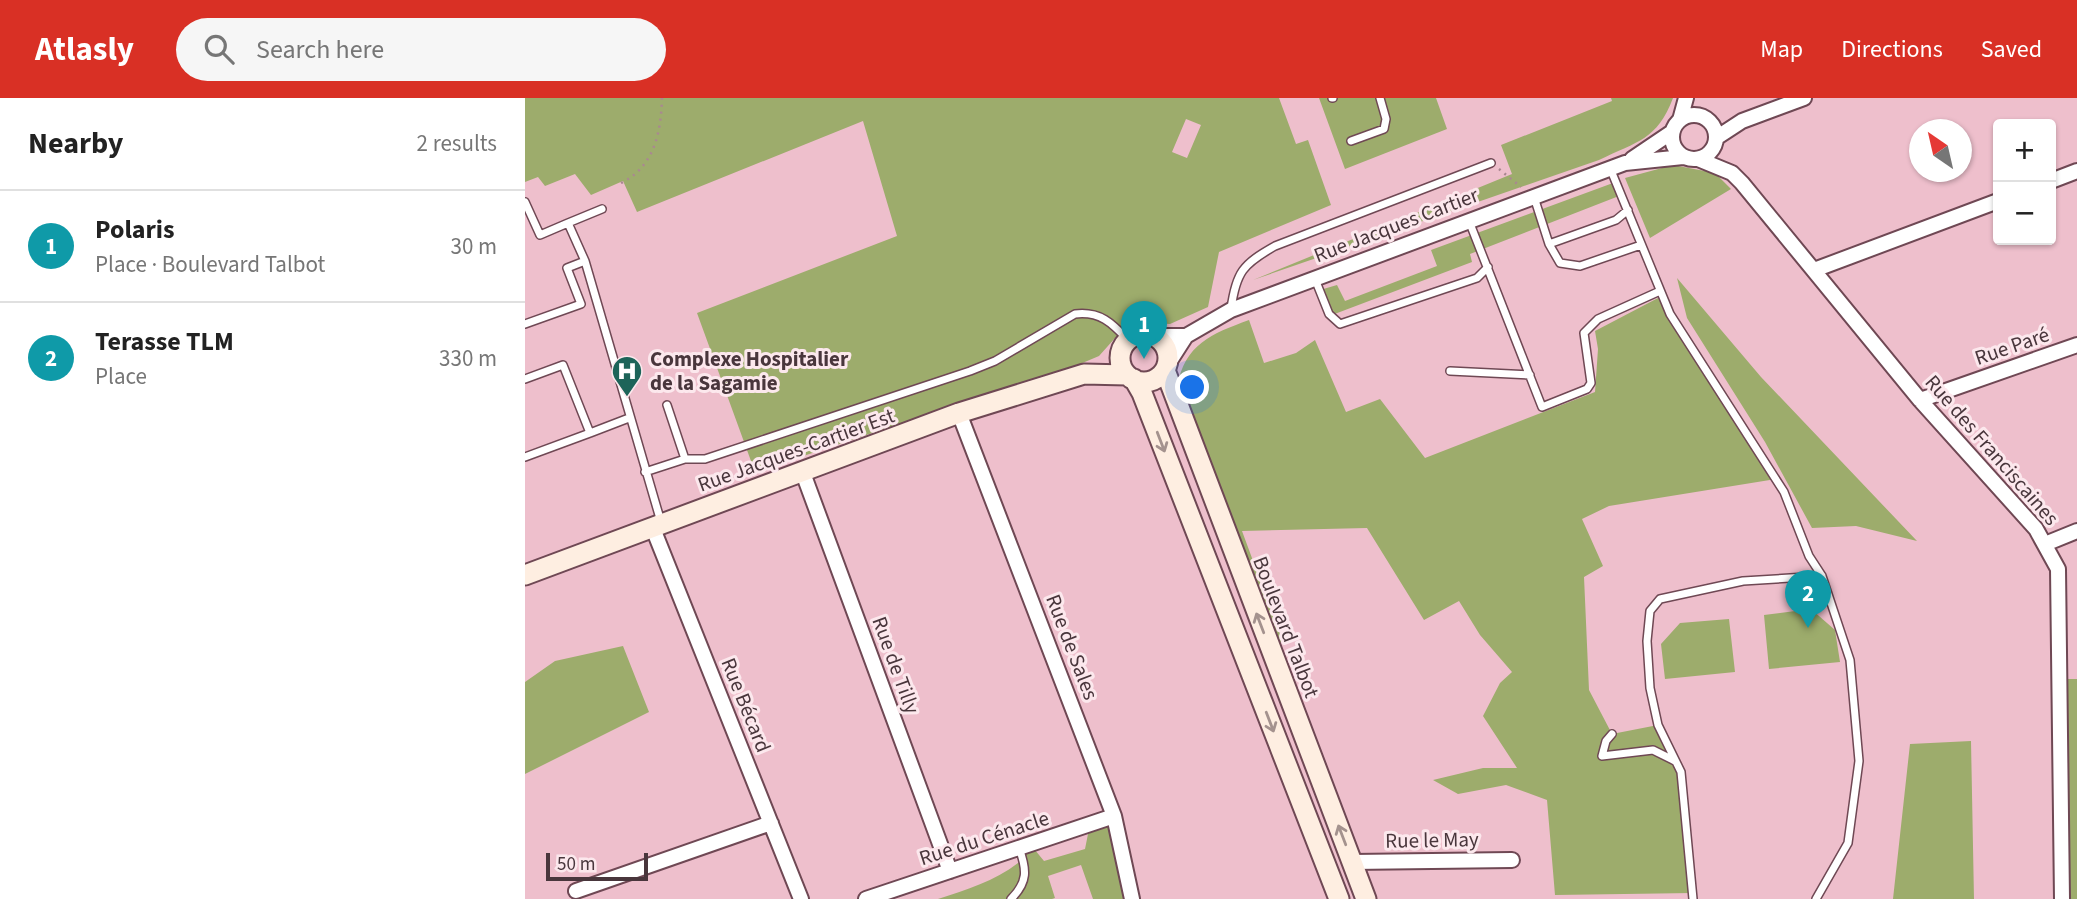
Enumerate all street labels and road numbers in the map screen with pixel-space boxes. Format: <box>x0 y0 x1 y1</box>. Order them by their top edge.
street label: Rue Jacques Cartier <box>1309 180 1483 270</box>
street label: Rue Paré <box>1971 319 2053 373</box>
street label: Rue des Franciscaines <box>1918 368 2066 532</box>
street label: Rue Jacques-Cartier Est <box>693 400 899 500</box>
street label: Boulevard Talbot <box>1245 552 1327 702</box>
street label: Rue de Sales <box>1038 590 1106 704</box>
street label: Rue de Tilly <box>865 612 927 718</box>
street label: Rue Bécard <box>713 653 779 757</box>
street label: Rue du Cénacle <box>915 803 1053 873</box>
street label: Rue le May <box>1385 824 1479 856</box>

